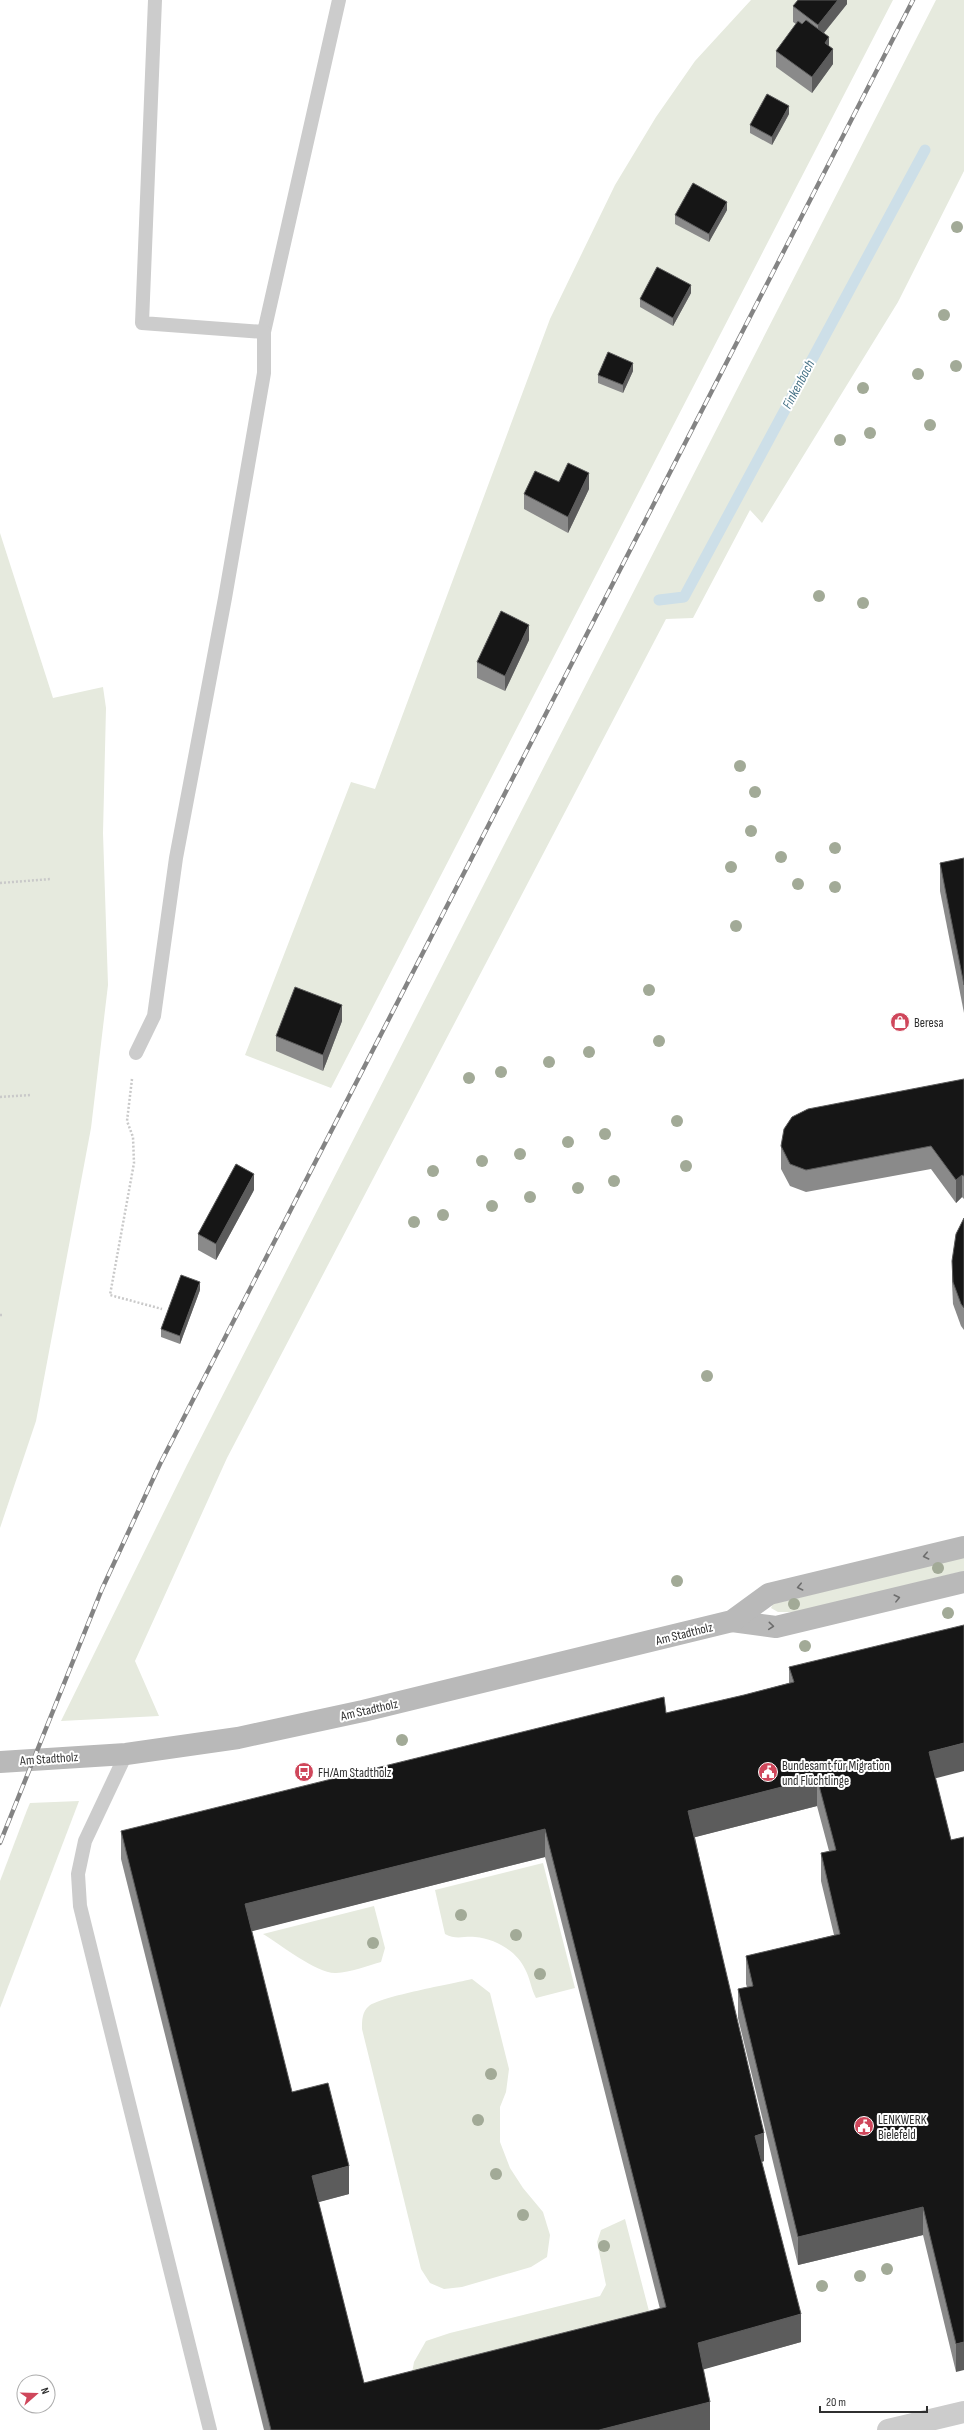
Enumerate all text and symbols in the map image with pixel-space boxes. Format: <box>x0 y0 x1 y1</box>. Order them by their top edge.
water label: Finkenbach <box>779 357 818 412</box>
shop icon: Beresa <box>889 1011 911 1033</box>
place label: Beresa <box>914 1015 943 1031</box>
one-way arrow <box>923 1552 929 1560</box>
one-way arrow <box>796 1582 803 1590</box>
one-way arrow <box>893 1594 900 1603</box>
street label: Am Stadtholz <box>653 1619 715 1649</box>
one-way arrow <box>768 1622 774 1631</box>
street label: Am Stadtholz <box>338 1696 400 1725</box>
street label: Am Stadtholz <box>19 1749 79 1769</box>
place label: Bundesamt für Migration und Flüchtlinge <box>782 1758 890 1789</box>
bus stop icon: FH/Am Stadtholz <box>293 1761 315 1783</box>
public building icon: Bundesamt für Migration und Flüchtlinge <box>757 1761 779 1783</box>
place label: FH/Am Stadtholz <box>318 1765 392 1781</box>
place label: LENKWERK Bielefeld <box>878 2112 927 2143</box>
public building icon: LENKWERK Bielefeld <box>853 2115 875 2137</box>
north arrow <box>16 2374 56 2414</box>
text: N <box>38 2386 52 2396</box>
scale bar <box>820 2388 927 2414</box>
text: 20 m <box>826 2395 846 2410</box>

